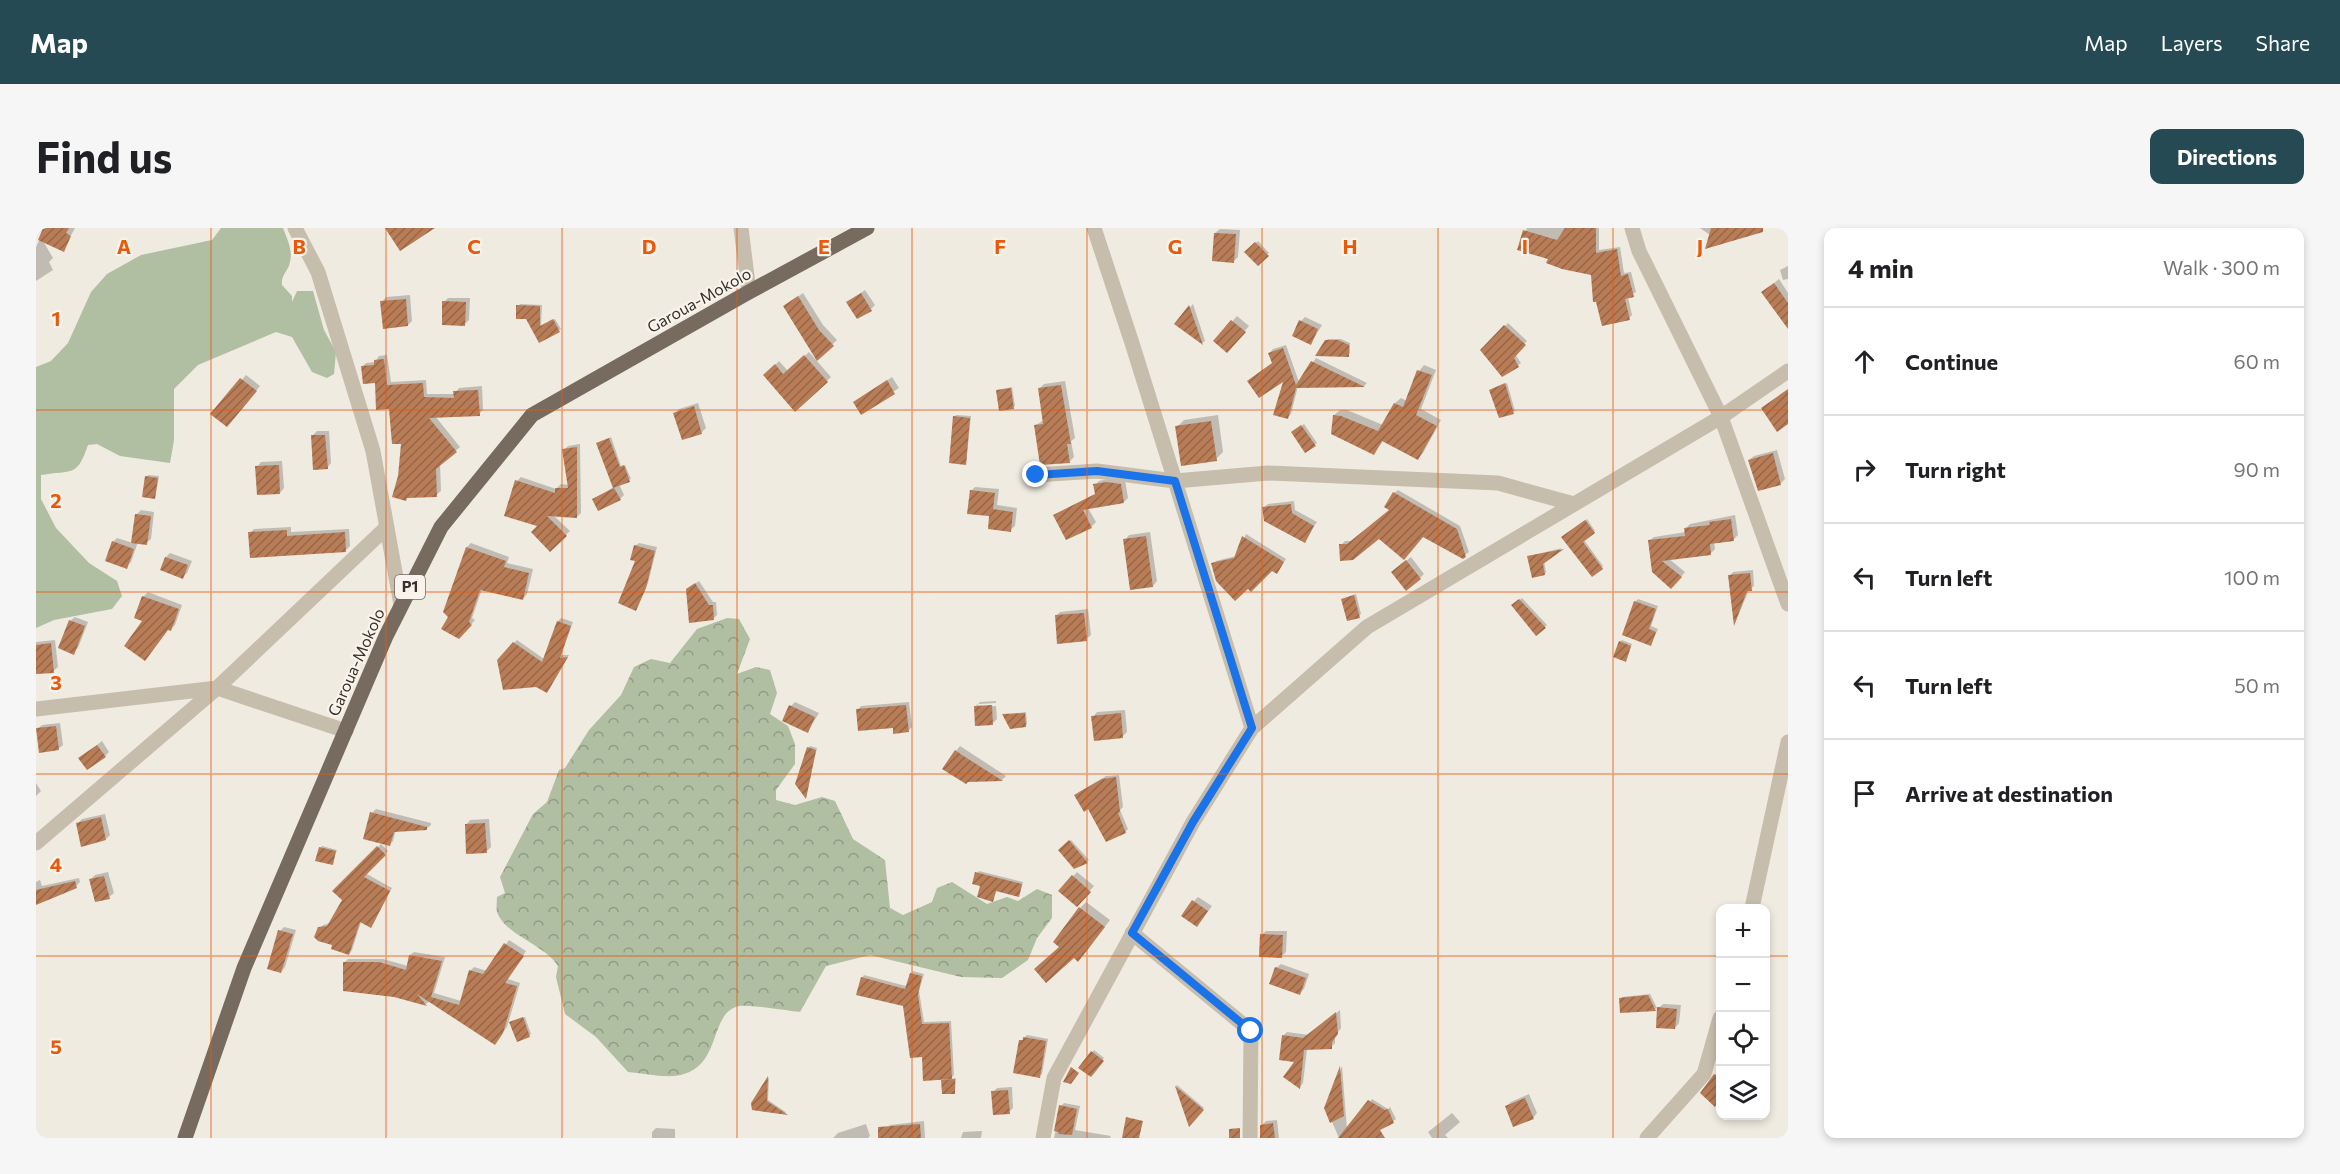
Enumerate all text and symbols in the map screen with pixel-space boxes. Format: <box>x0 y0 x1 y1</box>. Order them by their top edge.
text: Map <box>30 25 88 59</box>
text: Map <box>2084 30 2128 55</box>
text: Layers <box>2161 30 2223 55</box>
text: Share <box>2256 30 2310 55</box>
button: Directions <box>2150 129 2304 184</box>
text: Find us <box>36 130 172 182</box>
text: A <box>117 234 131 258</box>
text: B <box>292 234 306 258</box>
text: C <box>467 234 481 258</box>
text: D <box>642 234 656 258</box>
text: E <box>818 234 830 258</box>
text: F <box>994 234 1006 258</box>
text: G <box>1168 234 1182 258</box>
text: H <box>1343 234 1358 258</box>
text: I <box>1522 234 1528 258</box>
text: J <box>1697 234 1703 258</box>
text: 4 min <box>1848 252 1914 283</box>
text: Walk · 300 m <box>2163 255 2280 279</box>
street label: Garoua-Mokolo <box>643 263 754 336</box>
text: 1 <box>51 306 61 330</box>
icon: ahead <box>1848 345 1881 378</box>
text: Continue <box>1905 348 1998 375</box>
text: 60 m <box>2234 349 2280 373</box>
icon: right <box>1848 453 1881 486</box>
text: Turn right <box>1905 456 2006 483</box>
text: 90 m <box>2234 457 2280 481</box>
route end <box>1022 461 1048 487</box>
text: 2 <box>50 488 62 512</box>
icon: left <box>1848 561 1881 594</box>
text: Turn left <box>1905 564 1992 591</box>
text: 100 m <box>2224 565 2280 589</box>
road number: P1 <box>395 575 425 599</box>
street label: Garoua-Mokolo <box>323 605 388 719</box>
icon: left <box>1848 669 1881 702</box>
text: 3 <box>50 670 62 694</box>
text: Turn left <box>1905 672 1992 699</box>
text: 50 m <box>2234 673 2280 697</box>
icon: arrive <box>1848 777 1881 810</box>
text: Arrive at destination <box>1905 780 2113 807</box>
text: 4 <box>50 852 62 876</box>
map controls <box>1716 904 1770 1120</box>
button: + <box>1716 904 1770 958</box>
button: − <box>1716 958 1770 1012</box>
button: locate <box>1716 1012 1770 1066</box>
route start <box>1237 1017 1263 1043</box>
text: 5 <box>50 1034 62 1058</box>
button: layers <box>1716 1066 1770 1120</box>

